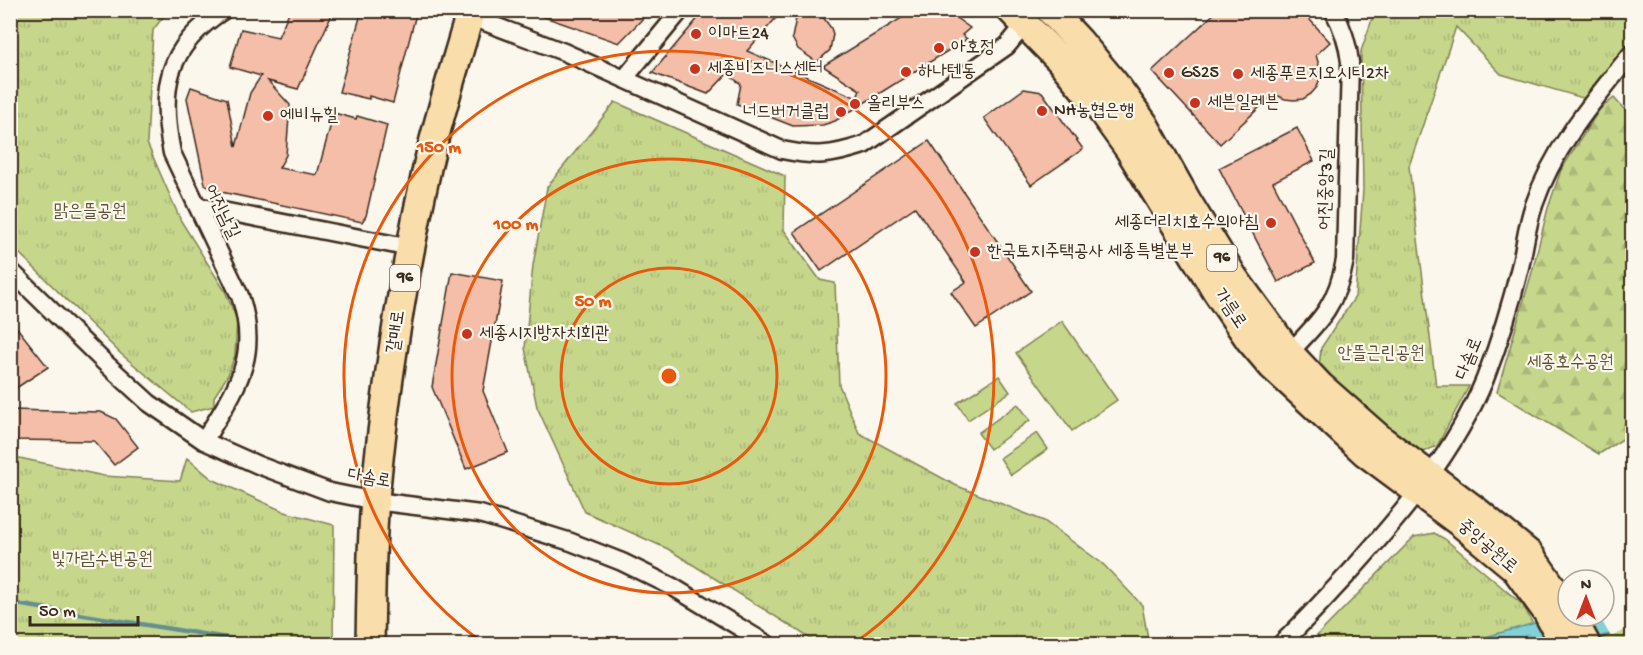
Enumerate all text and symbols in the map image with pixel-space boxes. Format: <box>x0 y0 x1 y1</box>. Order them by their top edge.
place label: 이마트24 <box>708 24 769 45</box>
marker: 이마트24 <box>689 27 703 41</box>
place label: 아호정 <box>951 38 994 59</box>
marker: 아호정 <box>932 41 946 55</box>
place label: 세종비즈니스센터 <box>707 59 823 80</box>
marker: 세종비즈니스센터 <box>688 62 702 76</box>
place label: 하나텐동 <box>918 62 976 83</box>
place label: GS25 <box>1181 63 1219 84</box>
place label: 세종푸르지오시티2차 <box>1250 64 1389 85</box>
marker: 하나텐동 <box>899 65 913 79</box>
marker: GS25 <box>1162 66 1176 80</box>
marker: 세종푸르지오시티2차 <box>1231 67 1245 81</box>
place label: 세븐일레븐 <box>1207 93 1279 114</box>
place label: 올리부스 <box>867 94 925 115</box>
marker: 세븐일레븐 <box>1188 96 1202 110</box>
marker: 올리부스 <box>848 97 862 111</box>
place label: NH농협은행 <box>1054 101 1134 122</box>
place label: 너드버거클럽 <box>742 102 829 123</box>
marker: NH농협은행 <box>1035 104 1049 118</box>
marker: 너드버거클럽 <box>834 105 848 119</box>
place label: 에비뉴힐 <box>280 106 338 127</box>
marker: 에비뉴힐 <box>261 109 275 123</box>
text: 150 m <box>416 138 461 159</box>
street label: 어진중앙3길 <box>1315 147 1339 230</box>
street label: 어진남길 <box>199 181 243 243</box>
park label: 맑은뜰공원 <box>54 202 126 223</box>
place label: 세종더리치호수의아침 <box>1114 213 1259 234</box>
text: 100 m <box>493 215 539 236</box>
marker: 세종더리치호수의아침 <box>1264 216 1278 230</box>
place label: 한국토지주택공사 세종특별본부 <box>987 242 1194 263</box>
marker: 한국토지주택공사 세종특별본부 <box>968 245 982 259</box>
road number: 96 <box>1207 245 1237 271</box>
road number: 96 <box>390 265 420 291</box>
street label: 가름로 <box>1208 285 1250 333</box>
text: 50 m <box>575 292 612 313</box>
street label: 갈매로 <box>384 309 410 355</box>
place label: 세종시지방자치회관 <box>479 324 609 345</box>
marker: 세종시지방자치회관 <box>460 327 474 341</box>
street label: 다솜로 <box>1452 335 1488 383</box>
park label: 안뜰근린공원 <box>1338 344 1424 365</box>
park label: 세종호수공원 <box>1527 353 1613 374</box>
centre of rings <box>659 366 679 386</box>
street label: 다솜로 <box>346 465 392 493</box>
street label: 중앙공원로 <box>1453 515 1521 579</box>
park label: 빛가람수변공원 <box>51 550 153 571</box>
north arrow <box>1556 568 1616 628</box>
text: N <box>1581 577 1592 596</box>
scale bar <box>30 589 138 627</box>
text: 50 m <box>39 602 76 623</box>

